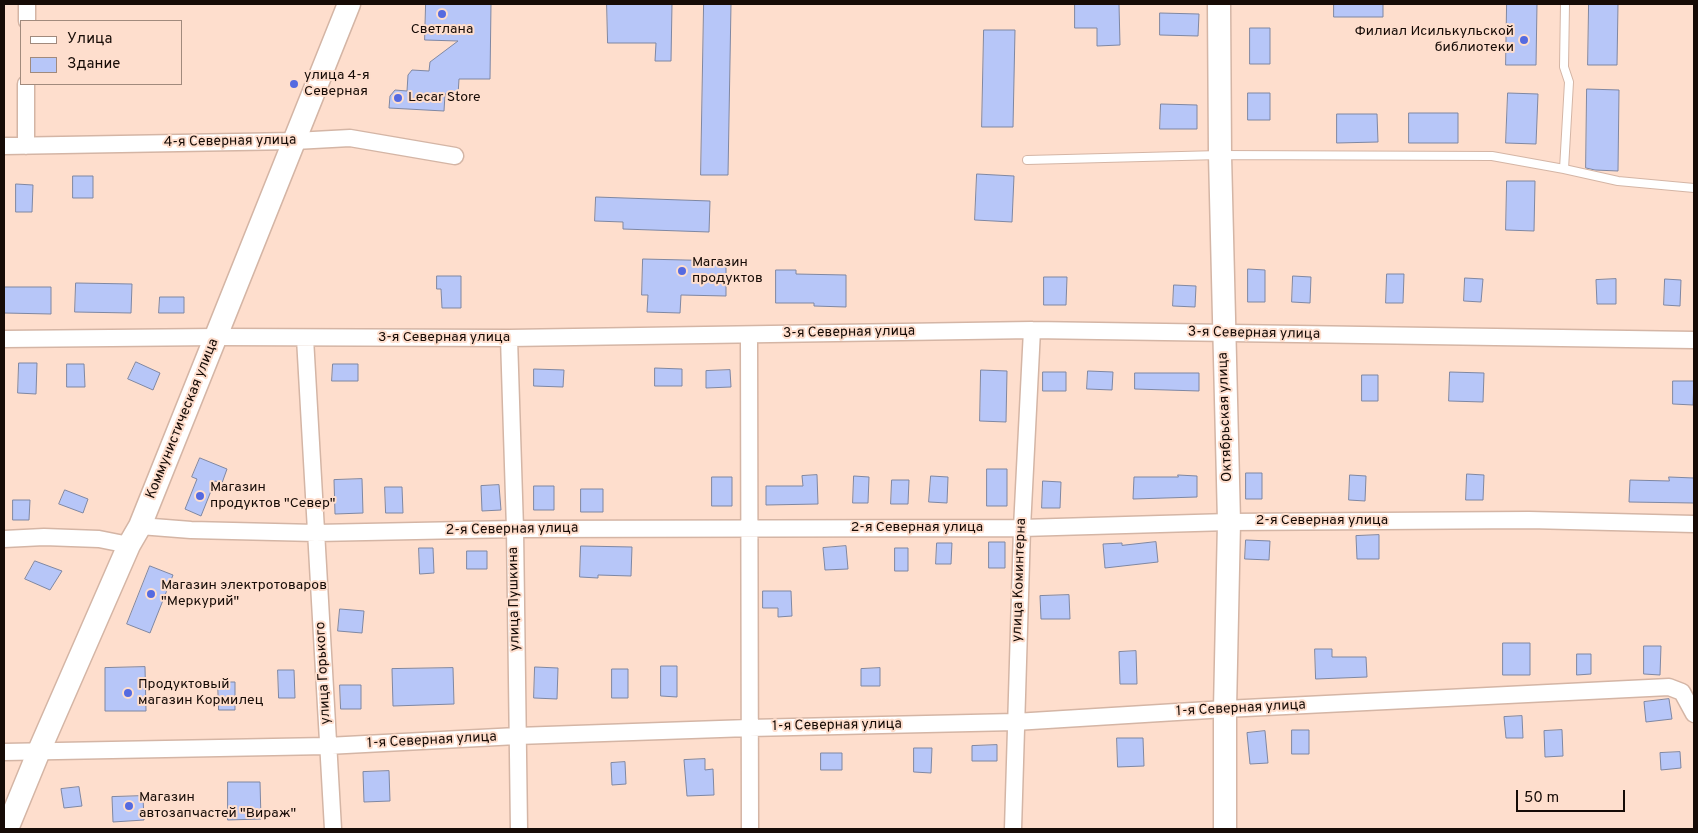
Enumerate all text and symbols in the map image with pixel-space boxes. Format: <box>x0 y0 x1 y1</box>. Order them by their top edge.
marker: Светлана <box>436 8 448 20</box>
legend <box>20 20 182 85</box>
place label: Светлана <box>411 22 473 38</box>
place label: Филиал Исилькульской библиотеки <box>1355 24 1514 56</box>
text: Улица <box>67 30 112 49</box>
marker: Филиал Исилькульской библиотеки <box>1518 34 1530 46</box>
text: Здание <box>67 55 120 74</box>
place label: улица 4-я Северная <box>304 68 370 100</box>
marker: улица 4-я Северная <box>288 78 300 90</box>
place label: Lecar Store <box>408 90 481 106</box>
marker: Lecar Store <box>392 92 404 104</box>
street label: 4-я Северная улица <box>164 132 296 152</box>
place label: Магазин продуктов <box>692 255 763 288</box>
marker: Магазин продуктов <box>676 265 688 277</box>
street label: 3-я Северная улица <box>783 323 915 343</box>
street label: 3-я Северная улица <box>1188 324 1320 344</box>
street label: 3-я Северная улица <box>378 330 510 346</box>
street label: Коммунистическая улица <box>143 336 223 502</box>
street label: Октябрьская улица <box>1215 352 1237 482</box>
place label: Магазин продуктов "Север" <box>210 480 335 512</box>
marker: Магазин продуктов "Север" <box>194 490 206 502</box>
street label: 2-я Северная улица <box>1256 513 1388 529</box>
street label: улица Коминтерна <box>1009 518 1031 642</box>
street label: 2-я Северная улица <box>446 520 578 540</box>
street label: 2-я Северная улица <box>851 520 983 536</box>
street label: улица Пушкина <box>506 547 524 651</box>
place label: Магазин электротоваров "Меркурий" <box>161 578 327 610</box>
marker: Магазин электротоваров "Меркурий" <box>145 588 157 600</box>
street label: улица Горького <box>313 621 335 725</box>
place label: Продуктовый магазин Кормилец <box>138 677 263 710</box>
marker: Продуктовый магазин Кормилец <box>122 687 134 699</box>
street label: 1-я Северная улица <box>1176 697 1306 721</box>
street label: 1-я Северная улица <box>772 716 902 736</box>
street label: 1-я Северная улица <box>367 729 497 753</box>
scale bar <box>1518 780 1627 812</box>
text: 50 m <box>1524 789 1559 808</box>
place label: Магазин автозапчастей "Вираж" <box>139 790 296 822</box>
marker: Магазин автозапчастей "Вираж" <box>123 800 135 812</box>

